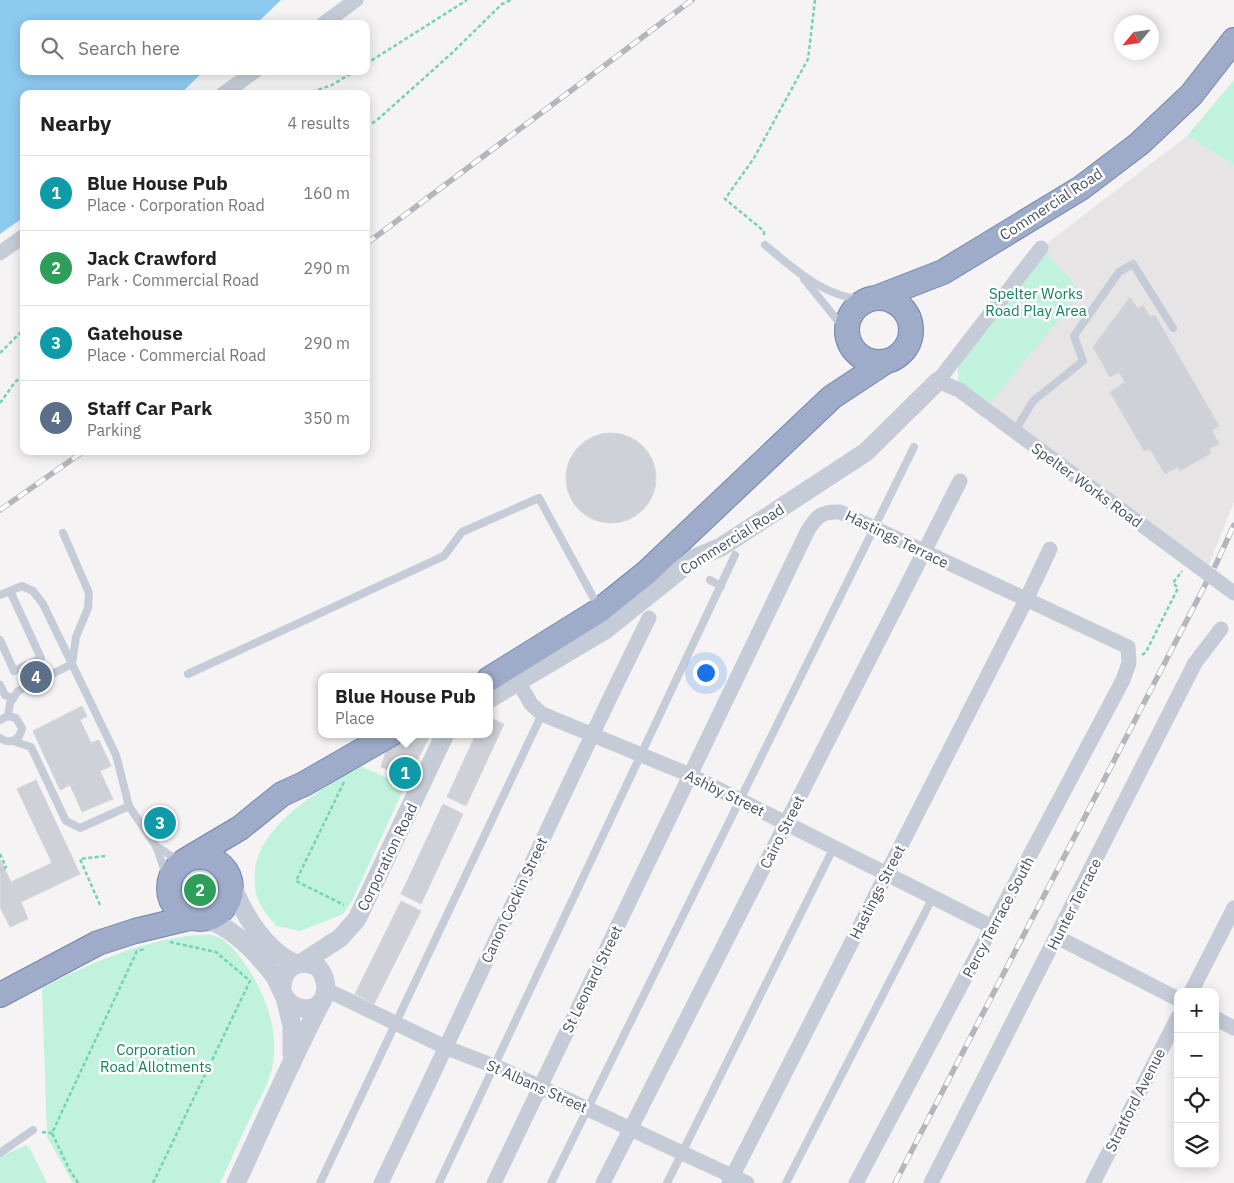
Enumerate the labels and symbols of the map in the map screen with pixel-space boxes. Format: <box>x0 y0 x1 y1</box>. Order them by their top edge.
north arrow <box>1114 15 1159 60</box>
street label: Commercial Road <box>996 164 1106 244</box>
park label: Spelter Works Road Play Area <box>985 284 1087 320</box>
street label: Spelter Works Road <box>1028 438 1146 532</box>
street label: Commercial Road <box>677 499 787 579</box>
street label: Hastings Terrace <box>842 506 952 572</box>
pin: 4 <box>20 658 52 696</box>
your location <box>693 660 719 686</box>
pin: 1 <box>389 754 421 792</box>
street label: Ashby Street <box>682 766 768 820</box>
street label: Cairo Street <box>755 792 809 872</box>
street label: Corporation Road <box>353 800 421 914</box>
pin: 3 <box>144 804 176 842</box>
street label: Canon Cockin Street <box>477 834 551 966</box>
street label: Hastings Street <box>845 842 909 942</box>
street label: Percy Terrace South <box>958 853 1038 981</box>
street label: Hunter Terrace <box>1043 855 1105 953</box>
pin: 2 <box>184 871 216 909</box>
street label: St Leonard Street <box>558 922 626 1036</box>
park label: Corporation Road Allotments <box>100 1040 212 1076</box>
street label: Stratford Avenue <box>1101 1045 1169 1155</box>
street label: St Albans Street <box>484 1055 590 1117</box>

